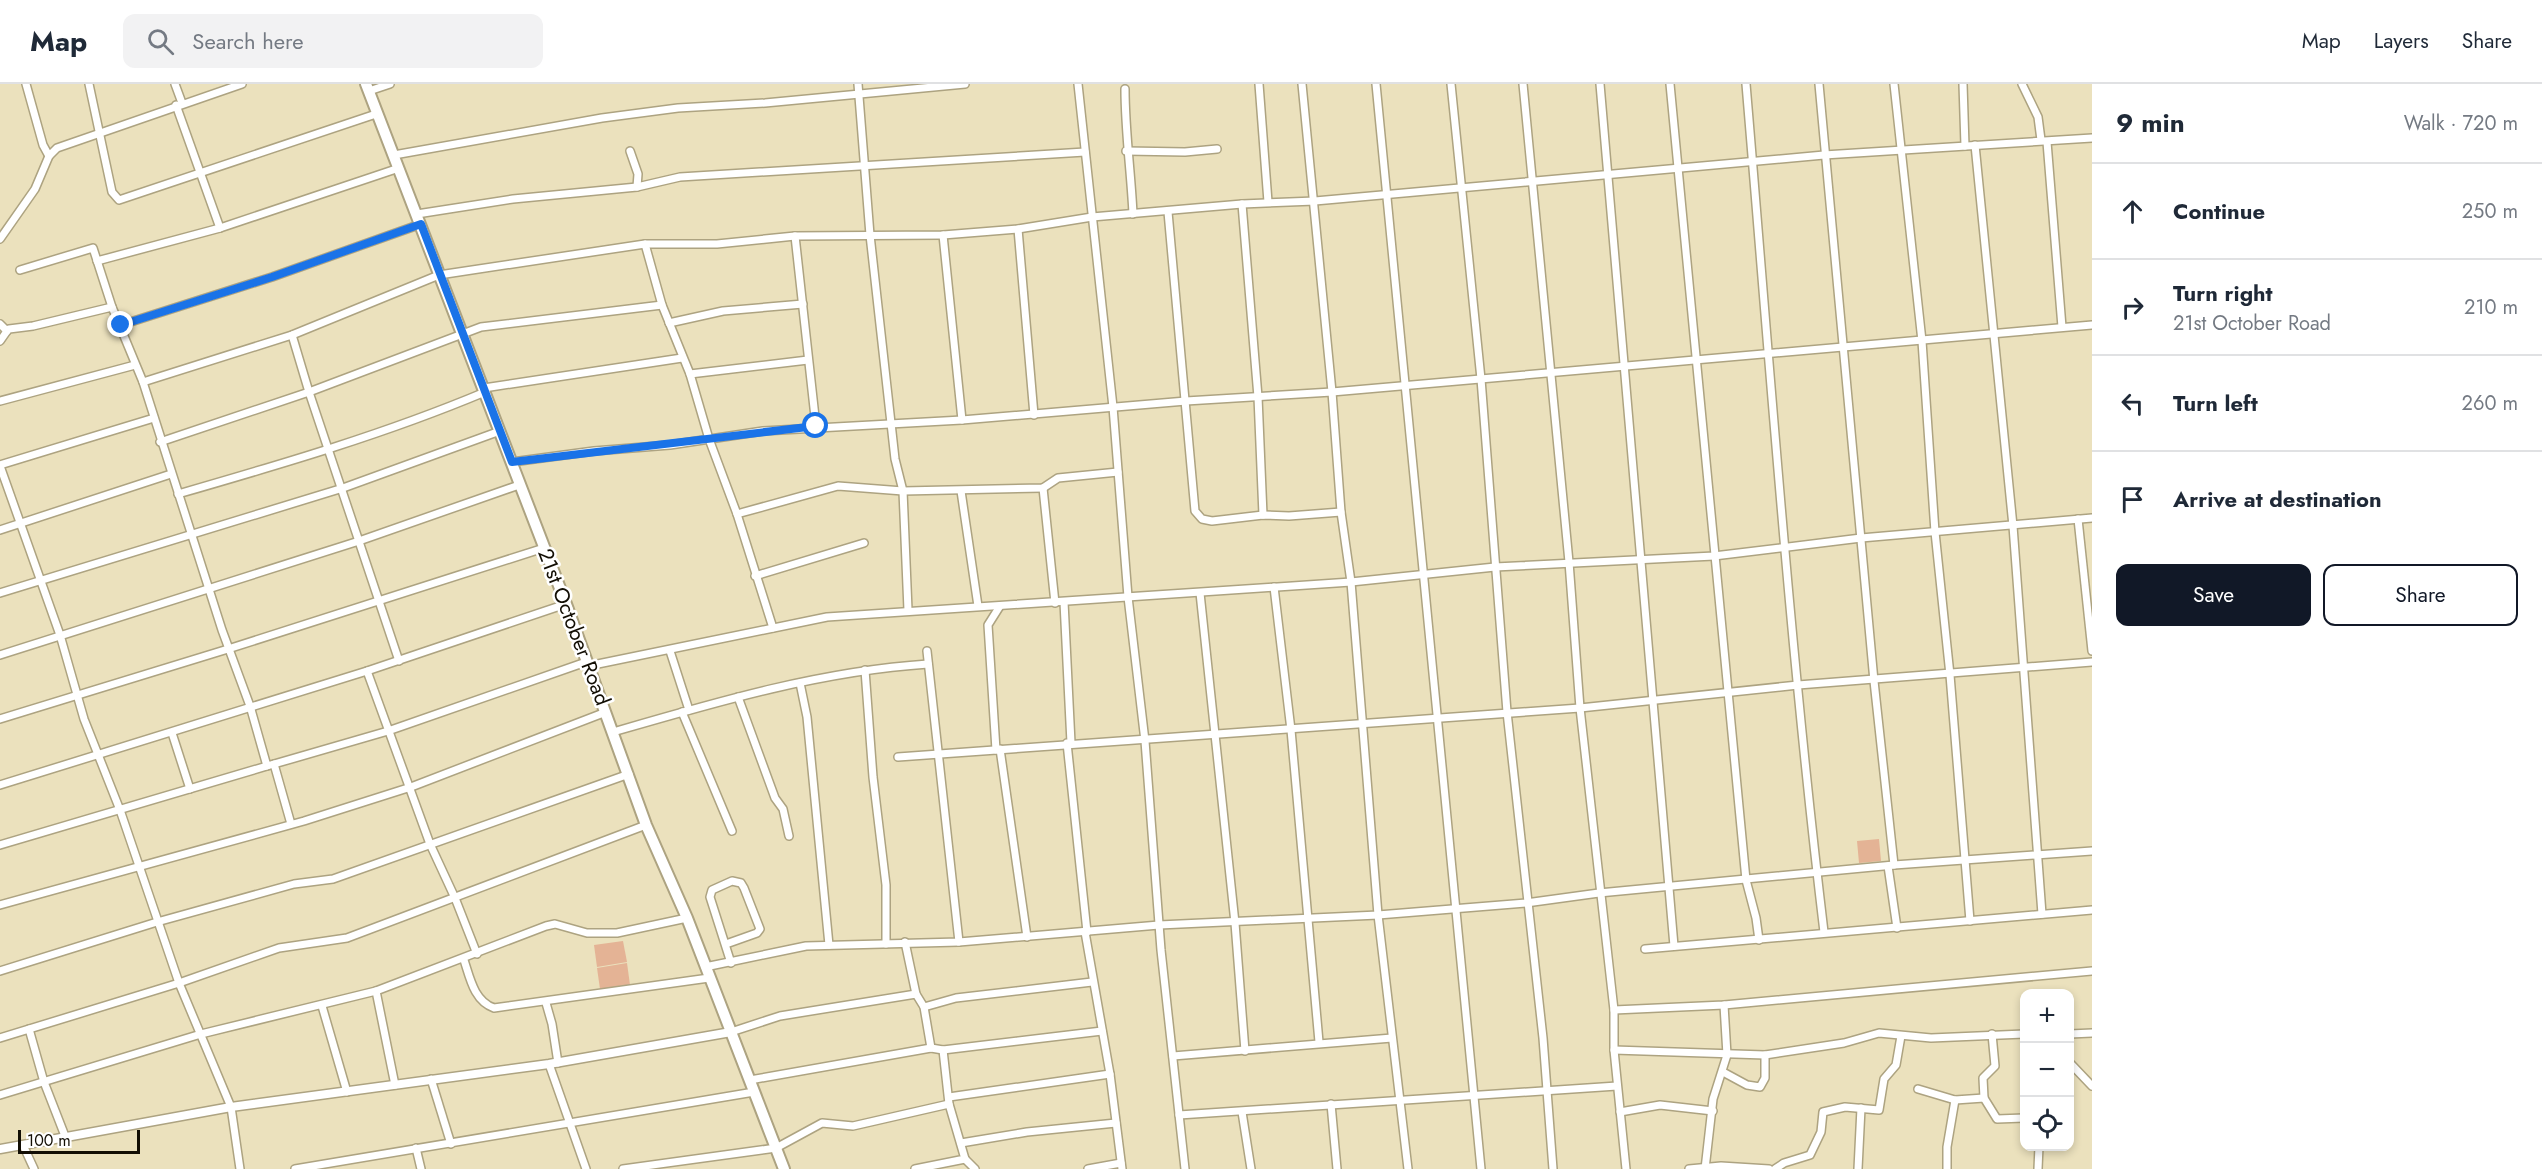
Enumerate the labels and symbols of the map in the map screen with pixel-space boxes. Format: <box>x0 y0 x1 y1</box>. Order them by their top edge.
route end <box>107 311 133 337</box>
route start <box>802 412 828 438</box>
street label: 21st October Road <box>530 544 618 710</box>
scale bar <box>18 1127 140 1154</box>

